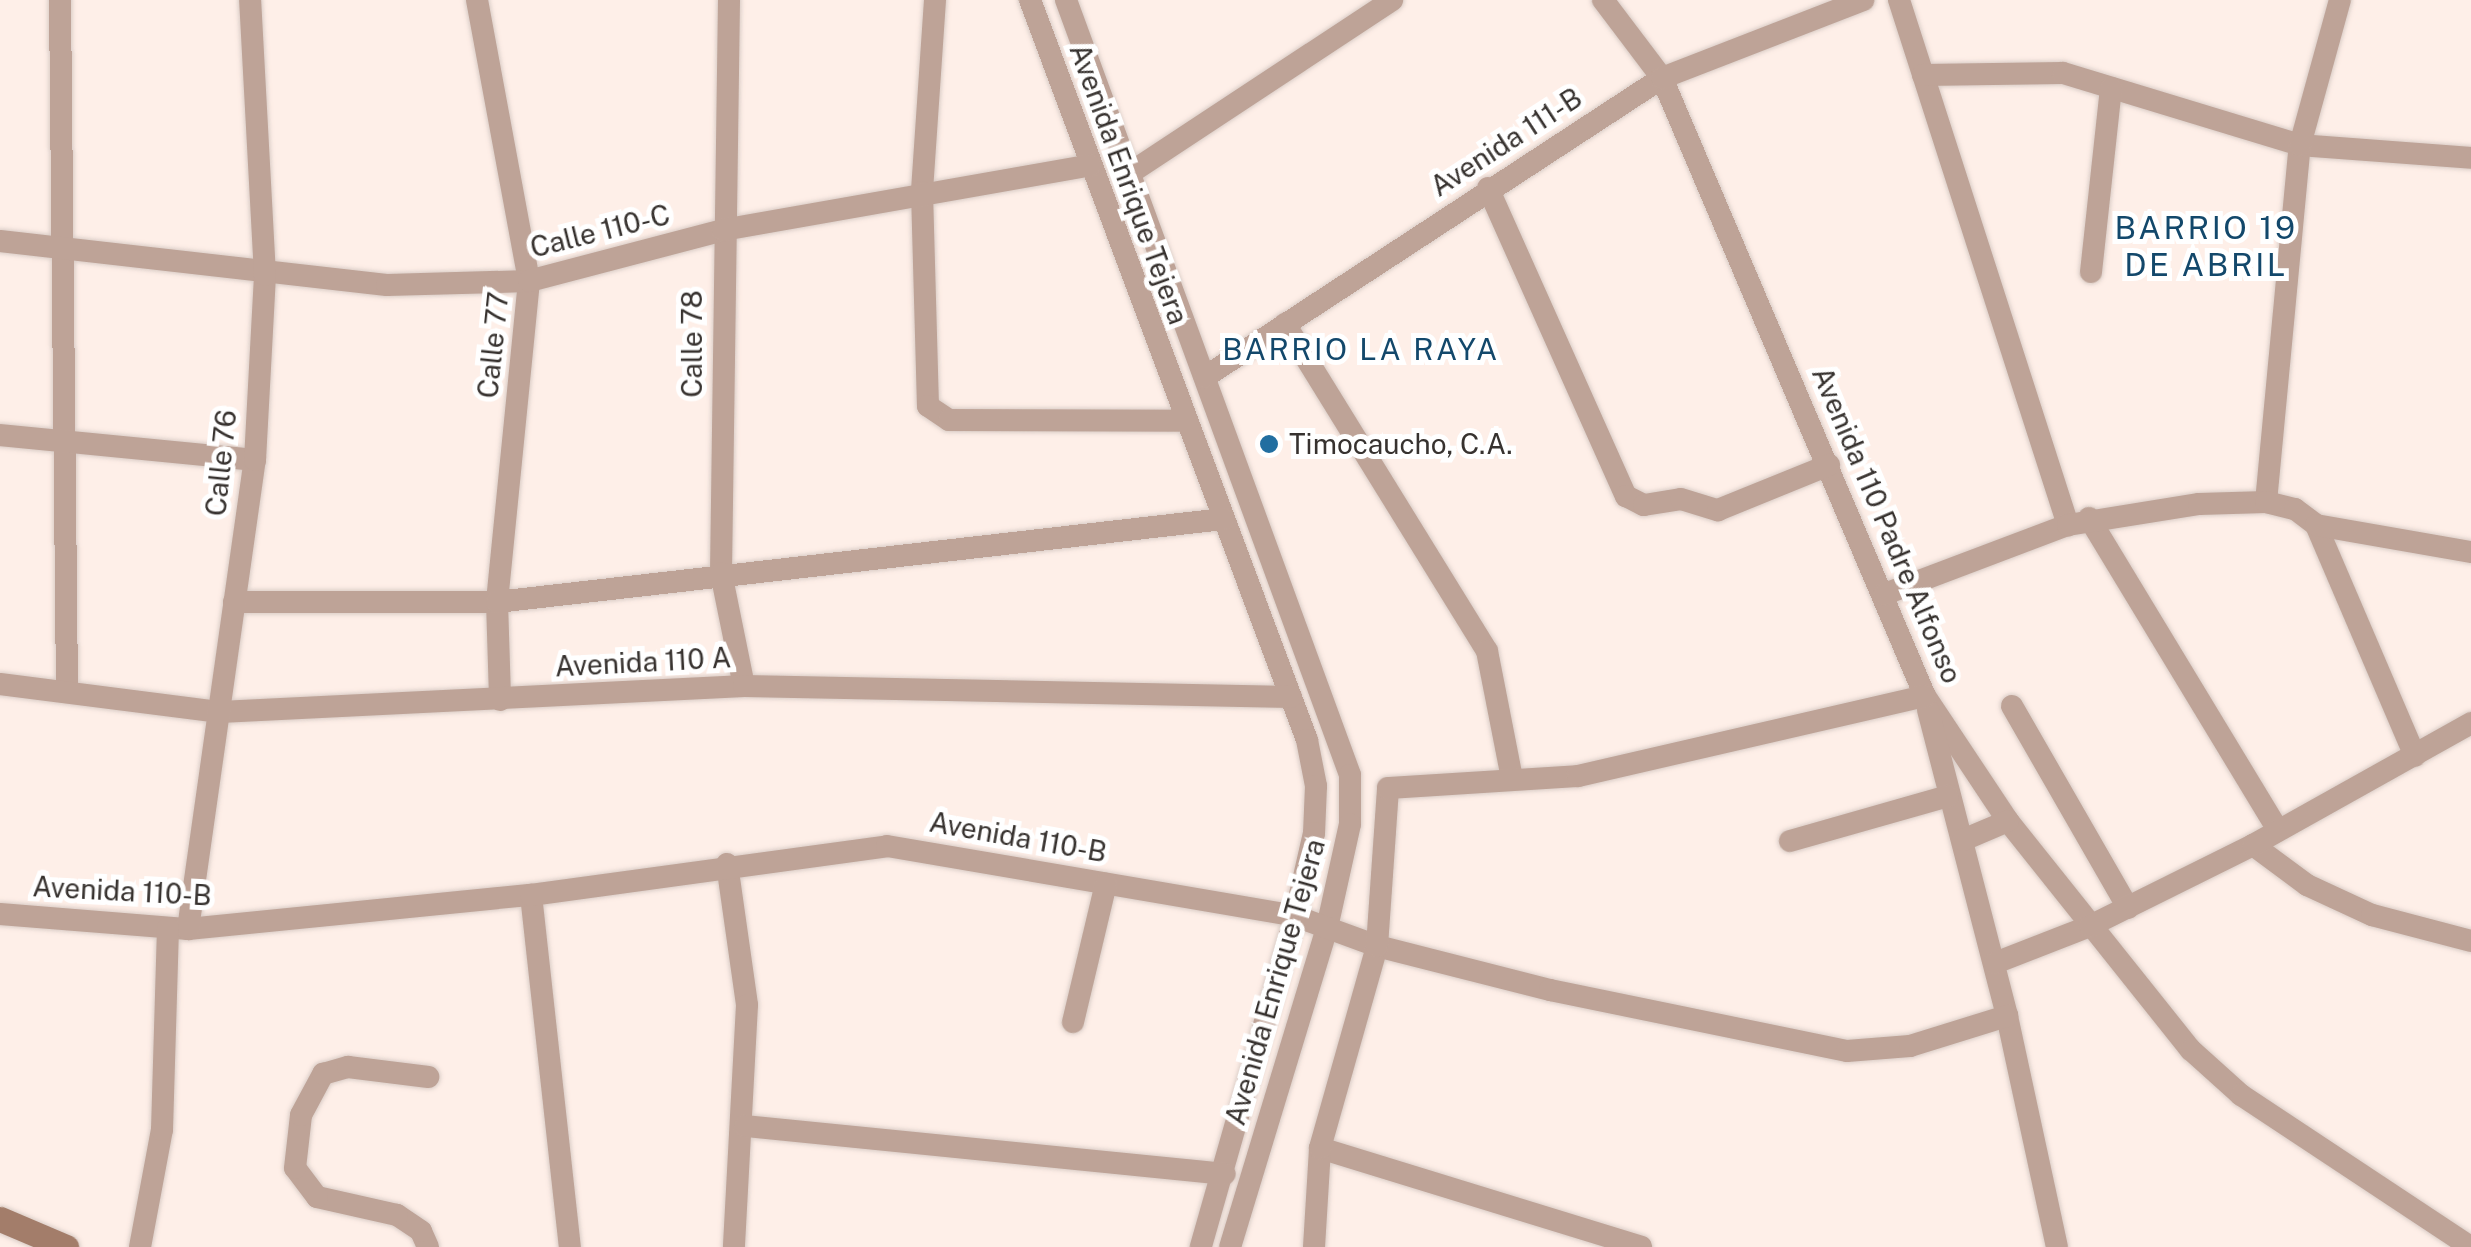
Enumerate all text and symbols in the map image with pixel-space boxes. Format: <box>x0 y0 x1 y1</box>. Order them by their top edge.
street label: Avenida Enrique Tejera <box>1063 39 1195 329</box>
street label: Avenida 111-B <box>1424 81 1588 203</box>
street label: Calle 110-C <box>527 197 673 265</box>
district label: BARRIO 19 DE ABRIL <box>2114 210 2298 285</box>
street label: Calle 77 <box>471 290 515 400</box>
street label: Calle 78 <box>675 290 709 398</box>
district label: BARRIO LA RAYA <box>1222 331 1500 367</box>
street label: Avenida 110 Padre Alfonso <box>1805 362 1969 688</box>
street label: Calle 76 <box>199 408 243 518</box>
place label: Timocaucho, C.A. <box>1289 427 1513 461</box>
marker: Timocaucho, C.A. <box>1258 433 1280 455</box>
street label: Avenida 110 A <box>554 641 732 683</box>
street label: Avenida 110-B <box>927 805 1109 869</box>
street label: Avenida Enrique Tejera <box>1218 835 1332 1129</box>
street label: Avenida 110-B <box>32 870 212 912</box>

